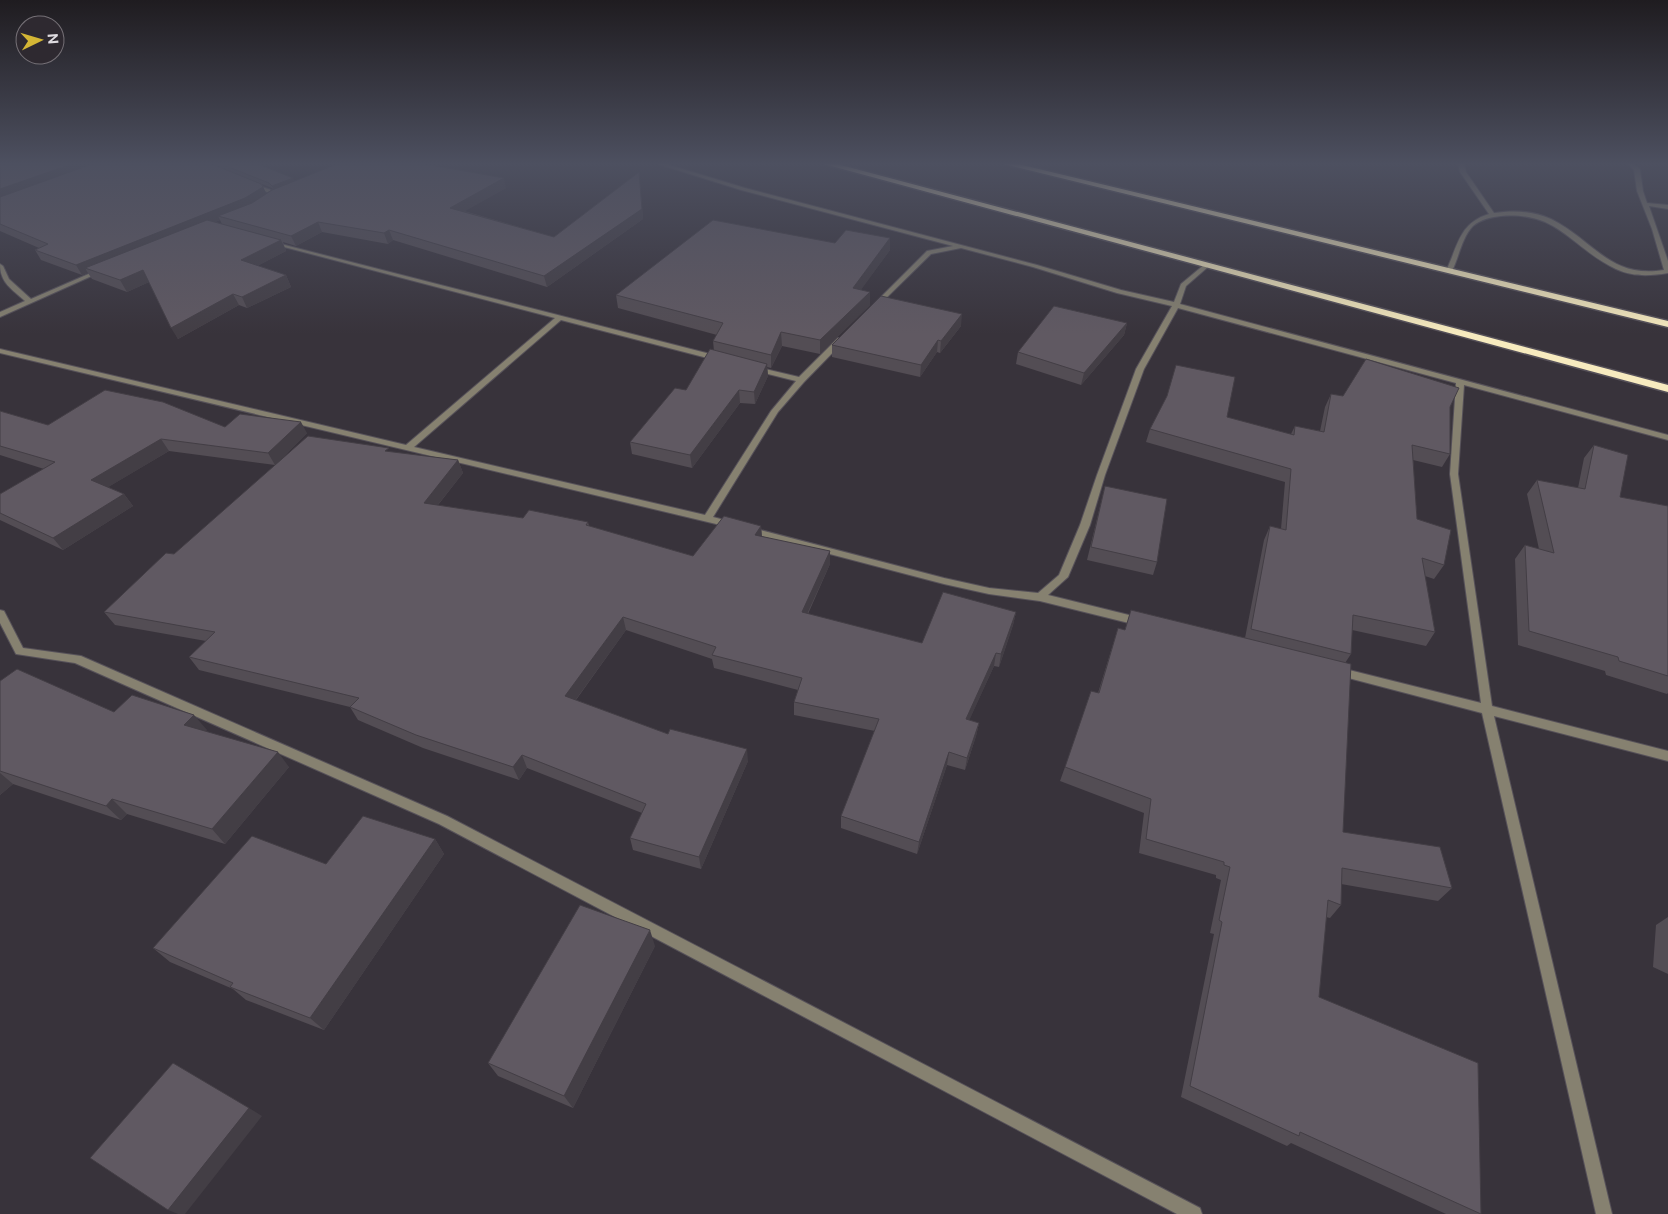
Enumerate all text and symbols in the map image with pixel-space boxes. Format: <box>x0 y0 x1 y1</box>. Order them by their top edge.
north arrow <box>15 15 65 65</box>
text: N <box>45 33 61 45</box>

